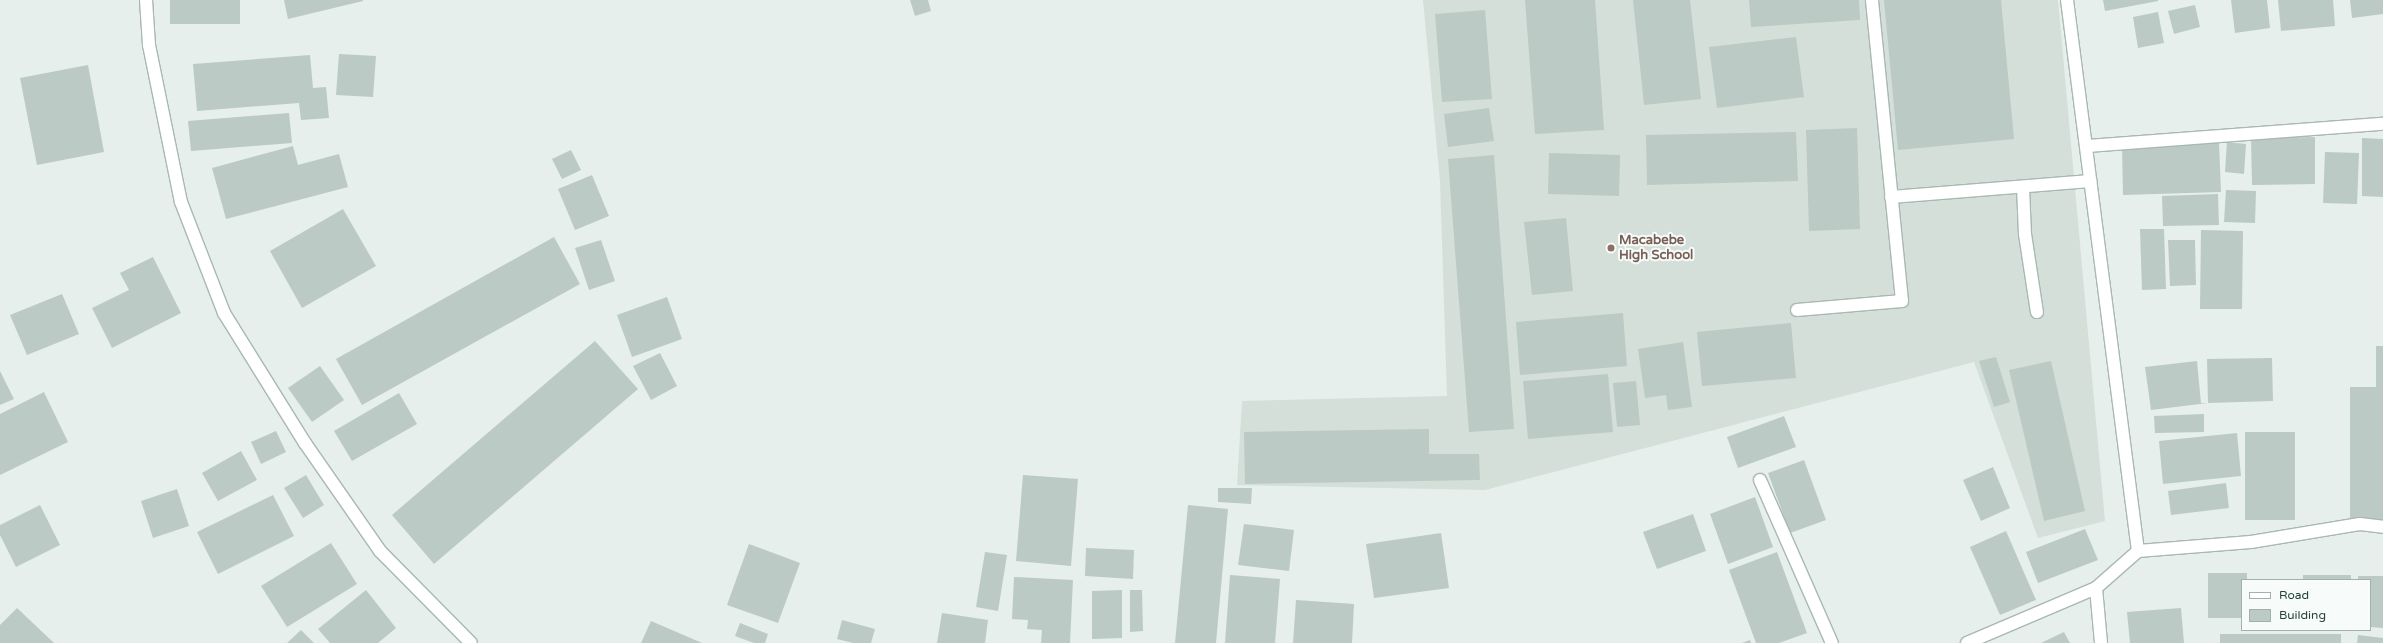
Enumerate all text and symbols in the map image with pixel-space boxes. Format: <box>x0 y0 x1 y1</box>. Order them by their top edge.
place label: Macabebe High School <box>1619 233 1693 264</box>
marker: Macabebe High School <box>1606 243 1616 253</box>
legend <box>2241 579 2371 631</box>
text: Road <box>2279 588 2309 602</box>
text: Building <box>2279 608 2326 622</box>

